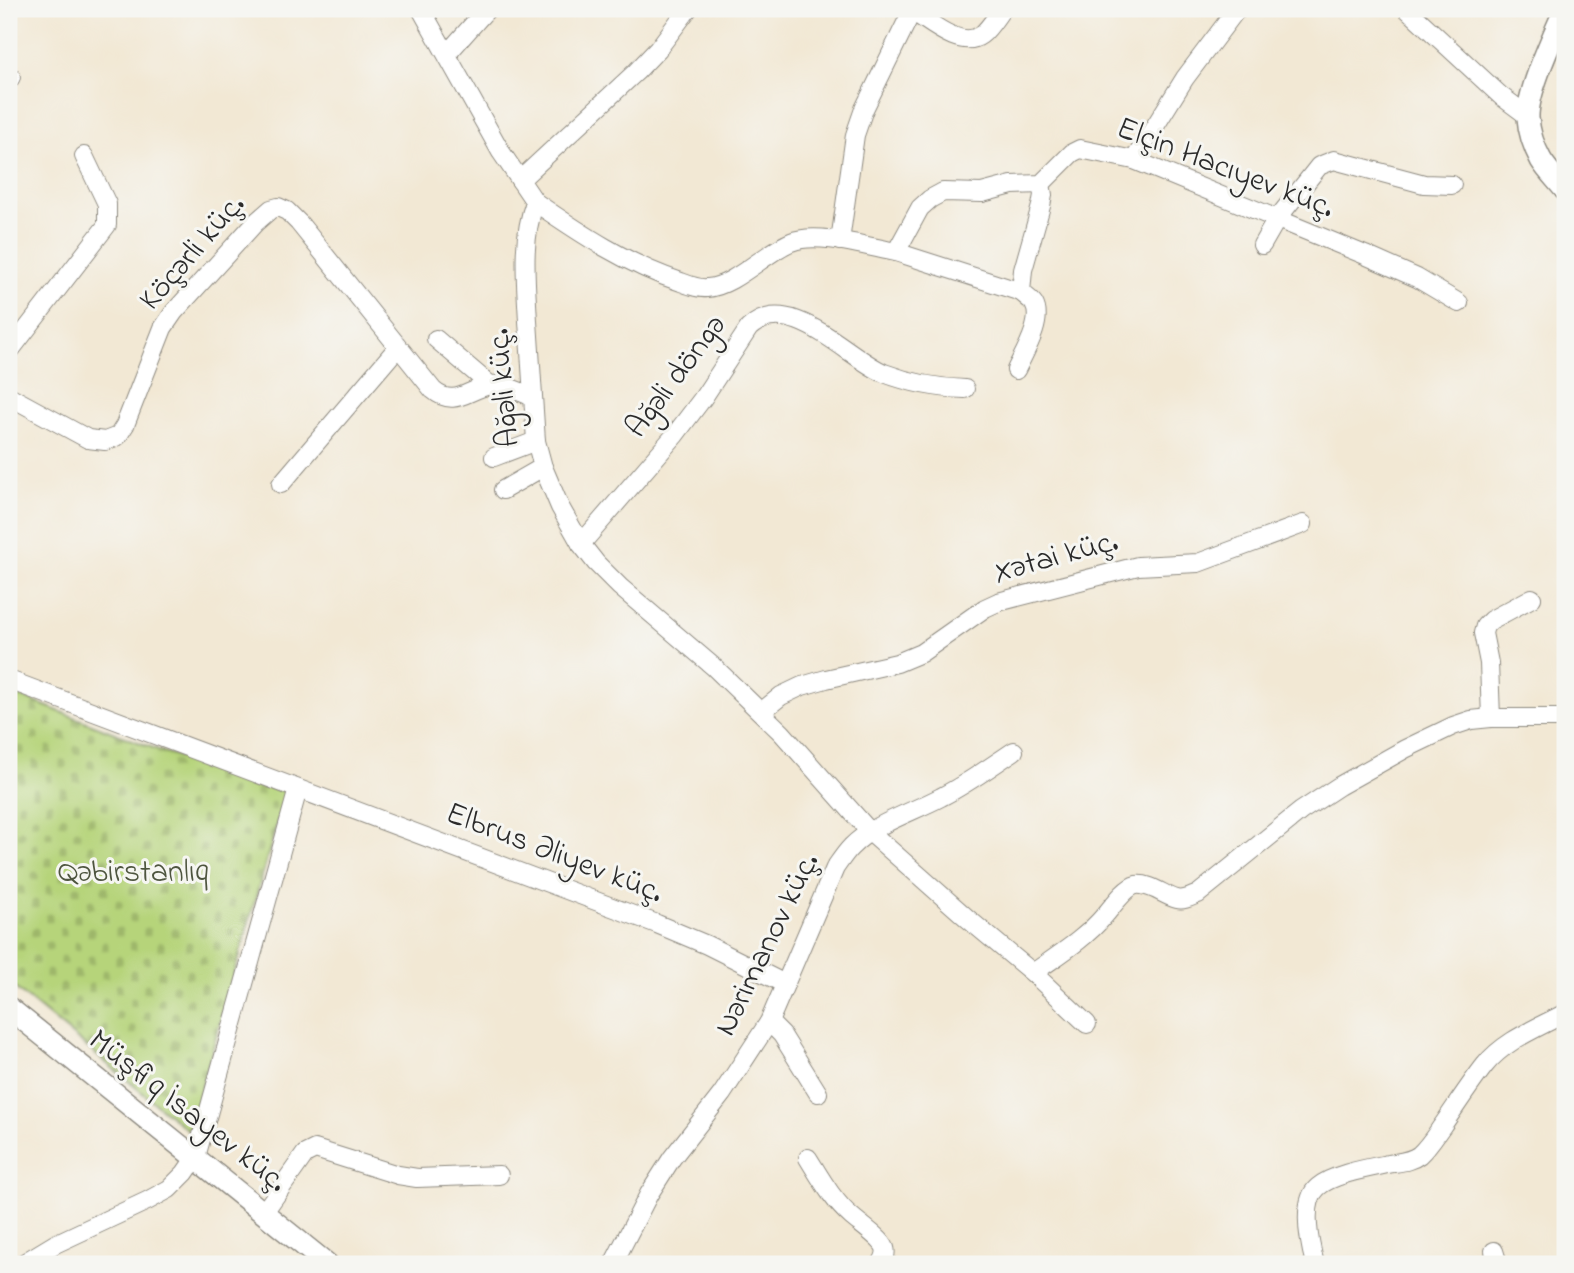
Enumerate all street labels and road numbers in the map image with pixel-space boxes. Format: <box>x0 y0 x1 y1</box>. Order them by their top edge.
street label: Elçin Hacıyev küç. <box>1109 106 1341 232</box>
street label: Köçərli küç. <box>129 184 257 322</box>
street label: Ağəli döngə <box>615 305 740 449</box>
street label: Ağəli küç. <box>476 327 535 449</box>
street label: Xətai küç. <box>989 519 1123 597</box>
street label: Elbrus Əliyev küç. <box>439 791 669 917</box>
street label: Nərimanov küç. <box>703 845 833 1045</box>
street label: Müşfiq İsayev küç. <box>77 1019 297 1205</box>

